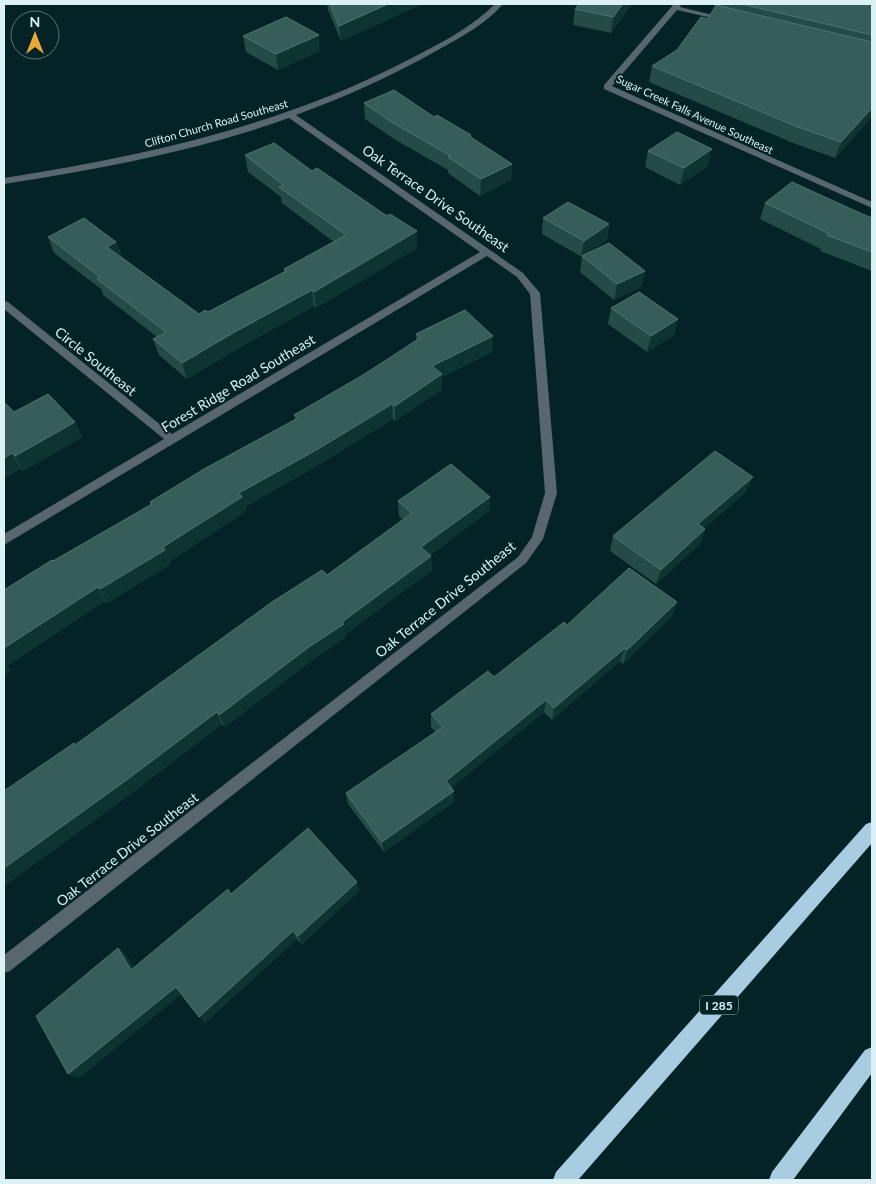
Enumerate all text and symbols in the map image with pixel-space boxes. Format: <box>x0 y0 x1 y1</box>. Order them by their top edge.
north arrow <box>10 10 60 60</box>
text: N <box>30 13 40 30</box>
street label: Sugar Creek Falls Avenue Southeast <box>614 72 776 156</box>
street label: Clifton Church Road Southeast <box>143 96 289 150</box>
street label: Oak Terrace Drive Southeast <box>359 141 513 255</box>
street label: Circle Southeast <box>52 323 140 399</box>
street label: Forest Ridge Road Southeast <box>158 330 318 436</box>
street label: Oak Terrace Drive Southeast <box>372 537 518 661</box>
street label: Oak Terrace Drive Southeast <box>53 788 201 910</box>
road number: I 285 <box>700 996 738 1014</box>

